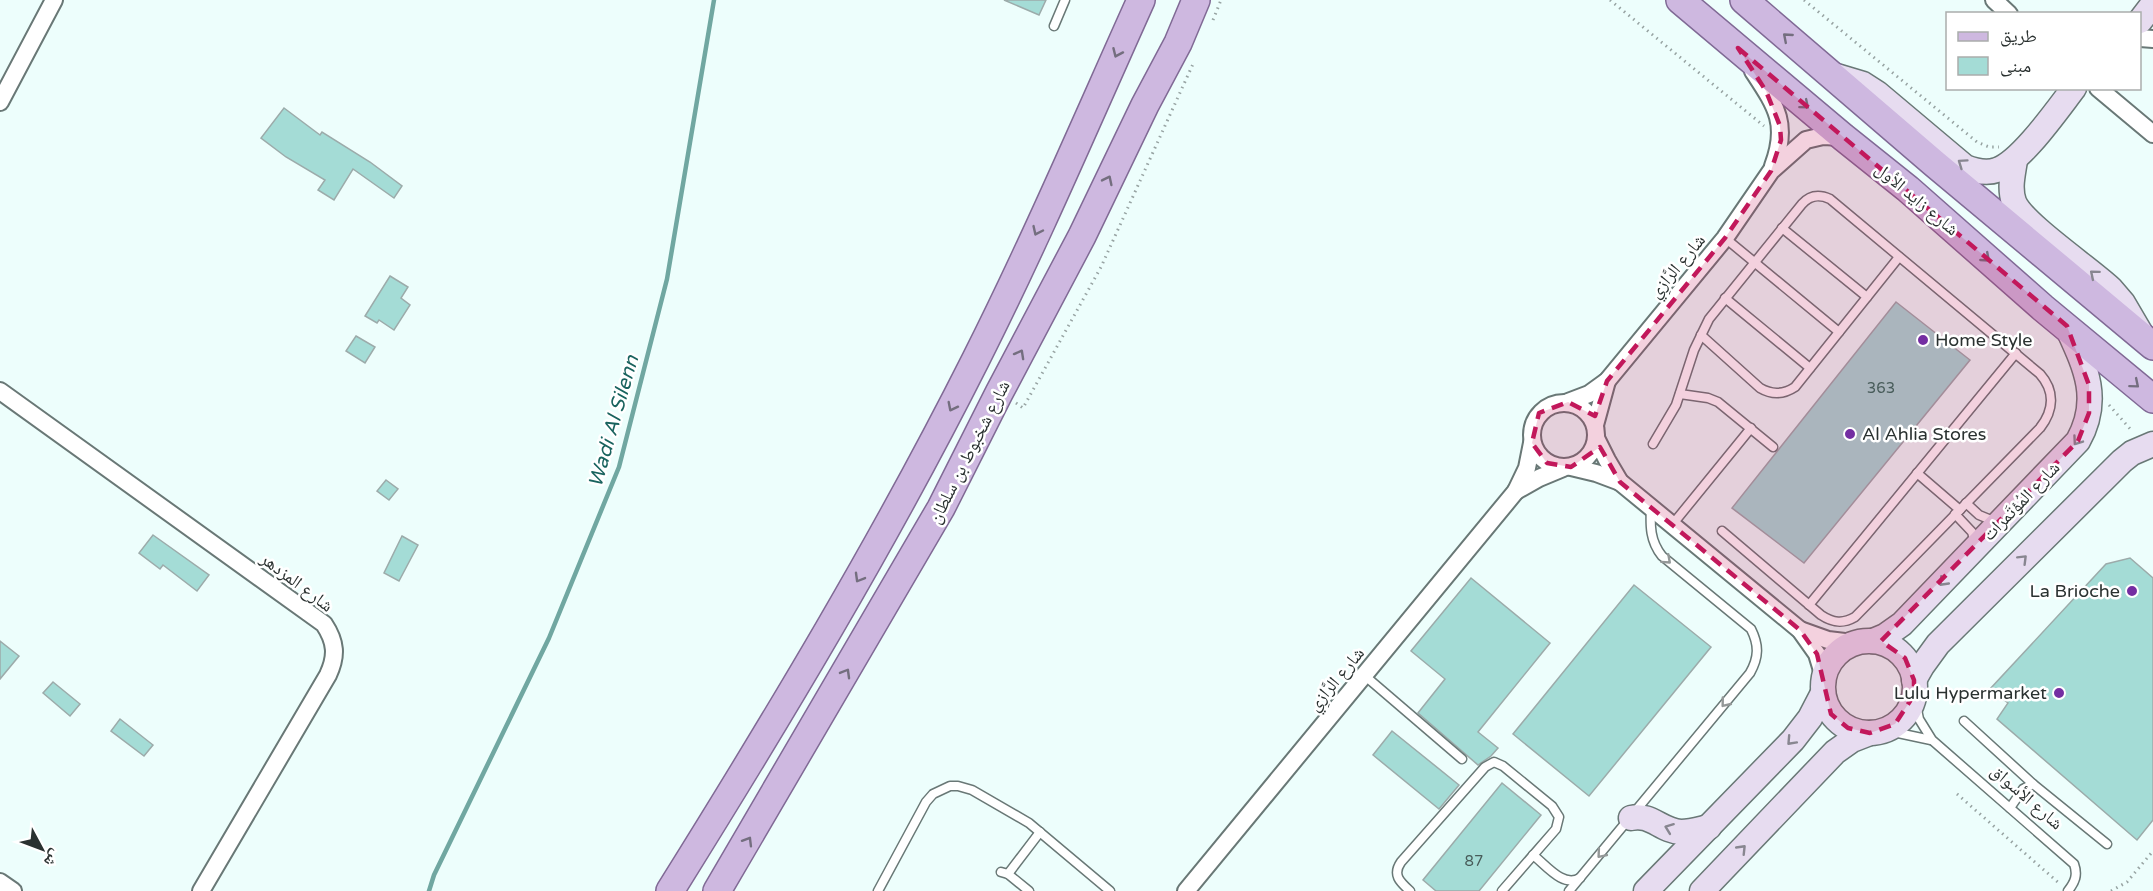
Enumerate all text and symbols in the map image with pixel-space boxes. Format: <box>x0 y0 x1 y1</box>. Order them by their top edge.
legend <box>1946 12 2141 90</box>
text: طريق <box>2000 25 2037 47</box>
one-way arrow <box>1783 33 1794 44</box>
one-way arrow <box>1112 47 1124 58</box>
text: مبنى <box>2000 55 2031 77</box>
one-way arrow <box>1798 98 1809 109</box>
street label: شارع زايد الأول <box>1871 158 1963 240</box>
one-way arrow <box>1958 159 1969 170</box>
one-way arrow <box>1101 176 1113 187</box>
one-way arrow <box>1032 225 1044 236</box>
street label: شارع الرَّازِي <box>1644 230 1713 305</box>
one-way arrow <box>1980 251 1990 262</box>
one-way arrow <box>2090 270 2101 281</box>
place label: Home Style <box>1935 329 2033 351</box>
marker: Home Style <box>1916 333 1930 347</box>
one-way arrow <box>1013 350 1024 360</box>
water label: Wadi Al Silenn <box>584 352 644 490</box>
street label: شارع شخبوط بن سلطان <box>923 377 1015 527</box>
one-way arrow <box>2128 377 2139 388</box>
house number: 363 <box>1867 379 1895 397</box>
one-way arrow <box>947 400 959 411</box>
place label: Al Ahlia Stores <box>1862 423 1986 445</box>
marker: Al Ahlia Stores <box>1843 427 1857 441</box>
one-way arrow <box>2073 434 2084 445</box>
street label: شارع المُؤتَمرات <box>1978 457 2064 545</box>
street label: شارع المزدهر <box>255 547 338 617</box>
one-way arrow <box>1661 553 1671 564</box>
one-way arrow <box>2016 556 2027 567</box>
one-way arrow <box>854 572 866 582</box>
one-way arrow <box>1939 574 1950 585</box>
place label: La Brioche <box>2029 580 2120 602</box>
marker: La Brioche <box>2125 584 2139 598</box>
street label: شارع الرَّازِي <box>1303 643 1372 718</box>
one-way arrow <box>839 669 850 679</box>
place label: Lulu Hypermarket <box>1894 682 2047 704</box>
marker: Lulu Hypermarket <box>2052 686 2066 700</box>
one-way arrow <box>1721 696 1732 707</box>
one-way arrow <box>1788 734 1799 745</box>
street label: شارع الأسواق <box>1986 760 2068 834</box>
north arrow <box>12 819 72 879</box>
one-way arrow <box>1664 823 1675 835</box>
one-way arrow <box>740 837 752 847</box>
text: ش <box>39 845 66 871</box>
one-way arrow <box>1735 845 1746 855</box>
one-way arrow <box>1597 847 1608 858</box>
house number: 87 <box>1465 852 1483 870</box>

